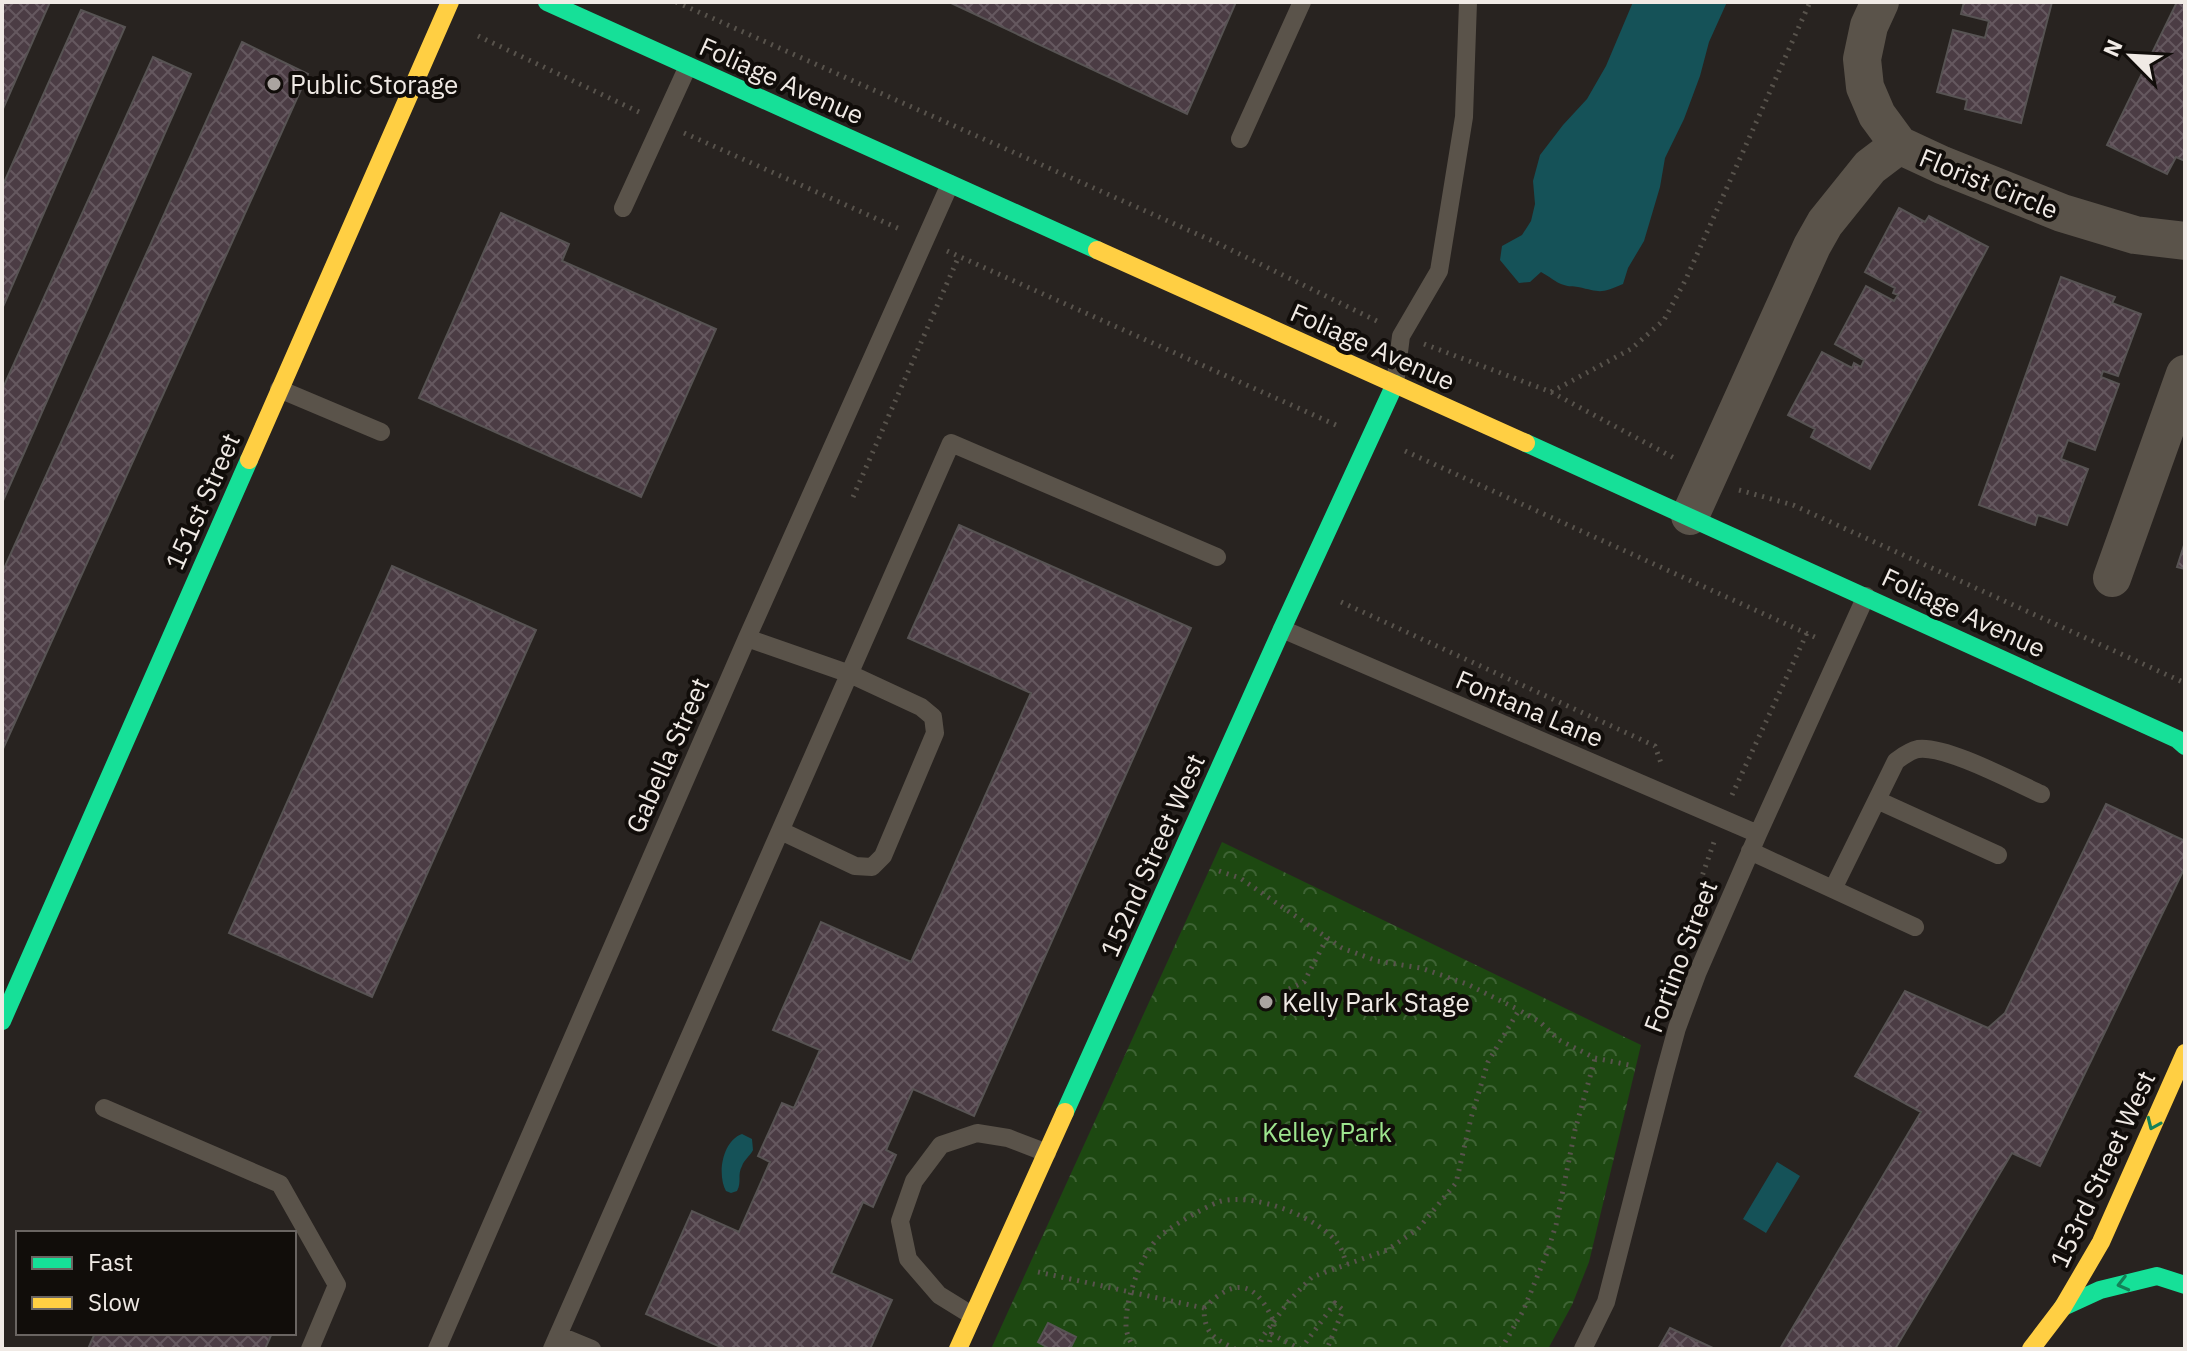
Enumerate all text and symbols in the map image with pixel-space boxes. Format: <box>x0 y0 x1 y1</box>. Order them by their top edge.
north arrow <box>2091 16 2171 96</box>
street label: Foliage Avenue <box>694 29 870 131</box>
text: N <box>2096 34 2129 61</box>
place label: Public Storage <box>290 67 458 101</box>
marker: Public Storage <box>265 75 283 93</box>
street label: Florist Circle <box>1915 140 2063 226</box>
street label: Foliage Avenue <box>1285 295 1461 397</box>
street label: 151st Street <box>157 427 247 575</box>
street label: Foliage Avenue <box>1877 559 2051 665</box>
street label: Fontana Lane <box>1451 662 1609 754</box>
street label: Gabella Street <box>618 672 716 838</box>
street label: 152nd Street West <box>1092 748 1212 962</box>
street label: Fortino Street <box>1635 875 1725 1037</box>
place label: Kelly Park Stage <box>1282 985 1470 1019</box>
marker: Kelly Park Stage <box>1257 993 1275 1011</box>
street label: 153rd Street West <box>2041 1065 2163 1273</box>
park label: Kelley Park <box>1262 1115 1392 1149</box>
one-way arrow <box>2147 1116 2163 1130</box>
legend <box>16 1231 296 1335</box>
text: Fast <box>88 1246 133 1278</box>
one-way arrow <box>2117 1275 2130 1292</box>
text: Slow <box>88 1286 140 1318</box>

